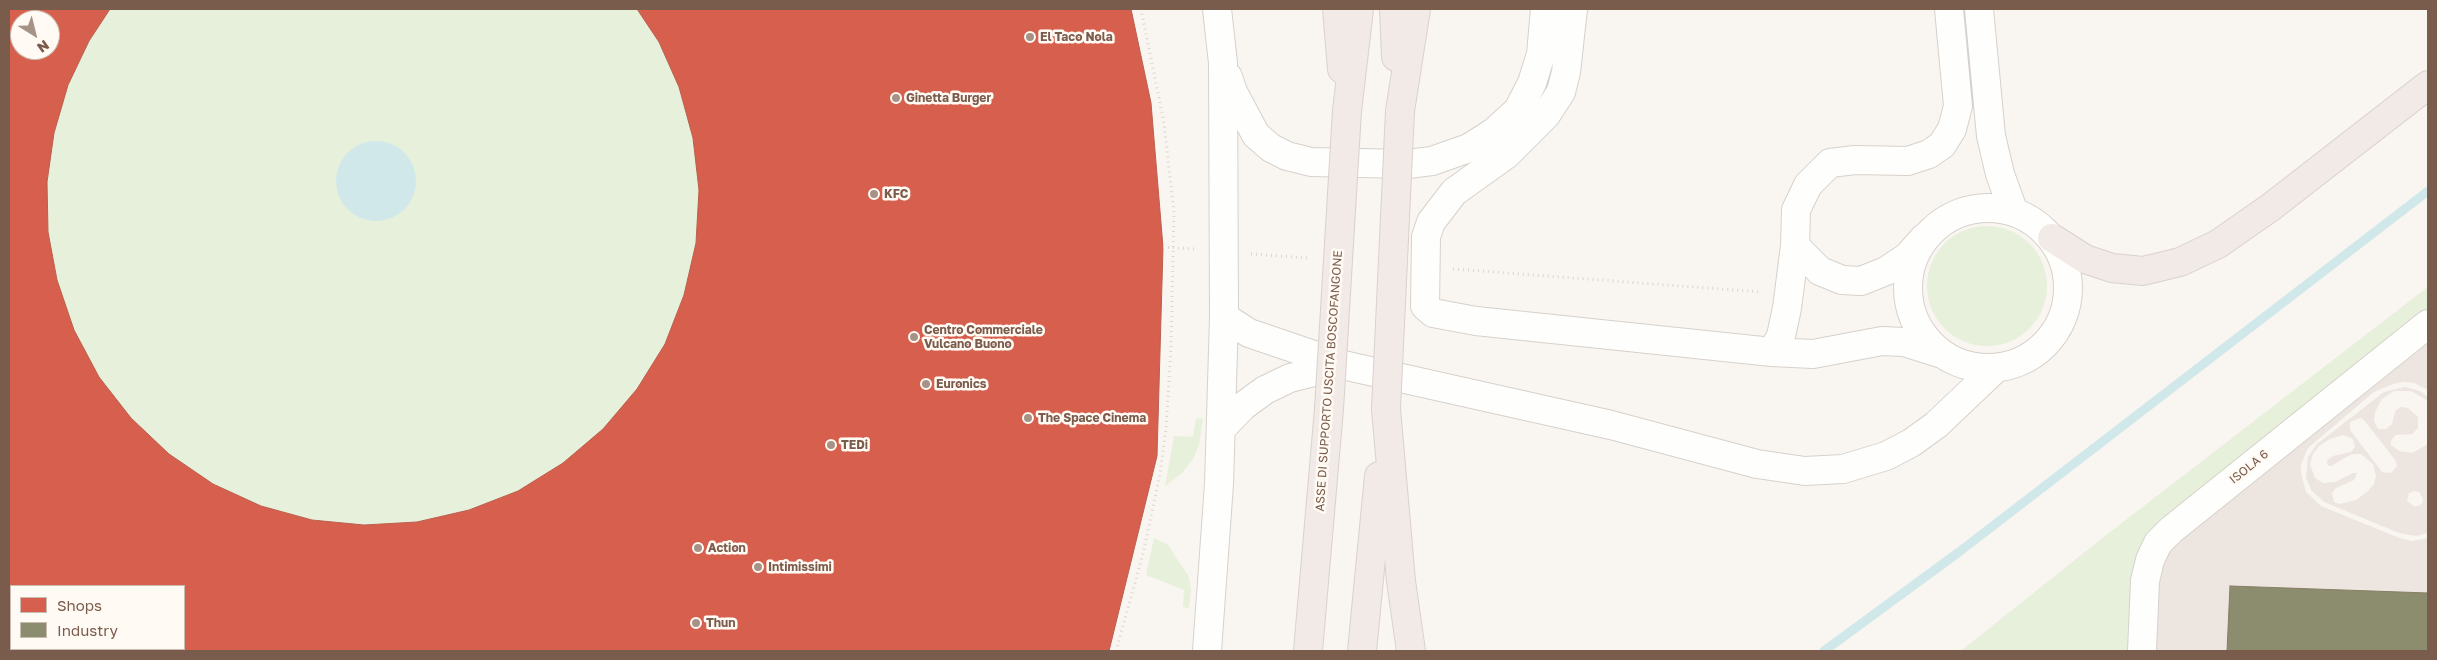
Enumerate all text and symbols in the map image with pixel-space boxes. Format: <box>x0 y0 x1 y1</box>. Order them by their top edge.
north arrow <box>10 10 60 60</box>
place label: El Taco Nola <box>1040 30 1113 44</box>
marker: El Taco Nola <box>1024 31 1036 43</box>
text: N <box>34 37 53 57</box>
place label: Ginetta Burger <box>906 91 991 105</box>
marker: Ginetta Burger <box>890 92 902 104</box>
place label: KFC <box>884 187 908 201</box>
marker: KFC <box>868 188 880 200</box>
street label: ASSE DI SUPPORTO USCITA BOSCOFANGONE <box>1313 250 1345 512</box>
place label: Centro Commerciale Vulcano Buono <box>924 323 1043 351</box>
marker: Centro Commerciale Vulcano Buono <box>908 331 920 343</box>
place label: Euronics <box>936 377 986 391</box>
marker: Euronics <box>920 378 932 390</box>
place label: The Space Cinema <box>1038 411 1146 425</box>
marker: The Space Cinema <box>1022 412 1034 424</box>
place label: TEDi <box>841 438 868 452</box>
marker: TEDi <box>825 439 837 451</box>
street label: ISOLA 6 <box>2227 447 2271 487</box>
place label: Action <box>708 541 746 555</box>
marker: Action <box>692 542 704 554</box>
place label: Intimissimi <box>768 560 832 574</box>
marker: Intimissimi <box>752 561 764 573</box>
legend <box>10 585 185 650</box>
text: Shops <box>57 596 102 614</box>
place label: Thun <box>706 616 735 630</box>
marker: Thun <box>690 617 702 629</box>
text: Industry <box>57 621 118 639</box>

